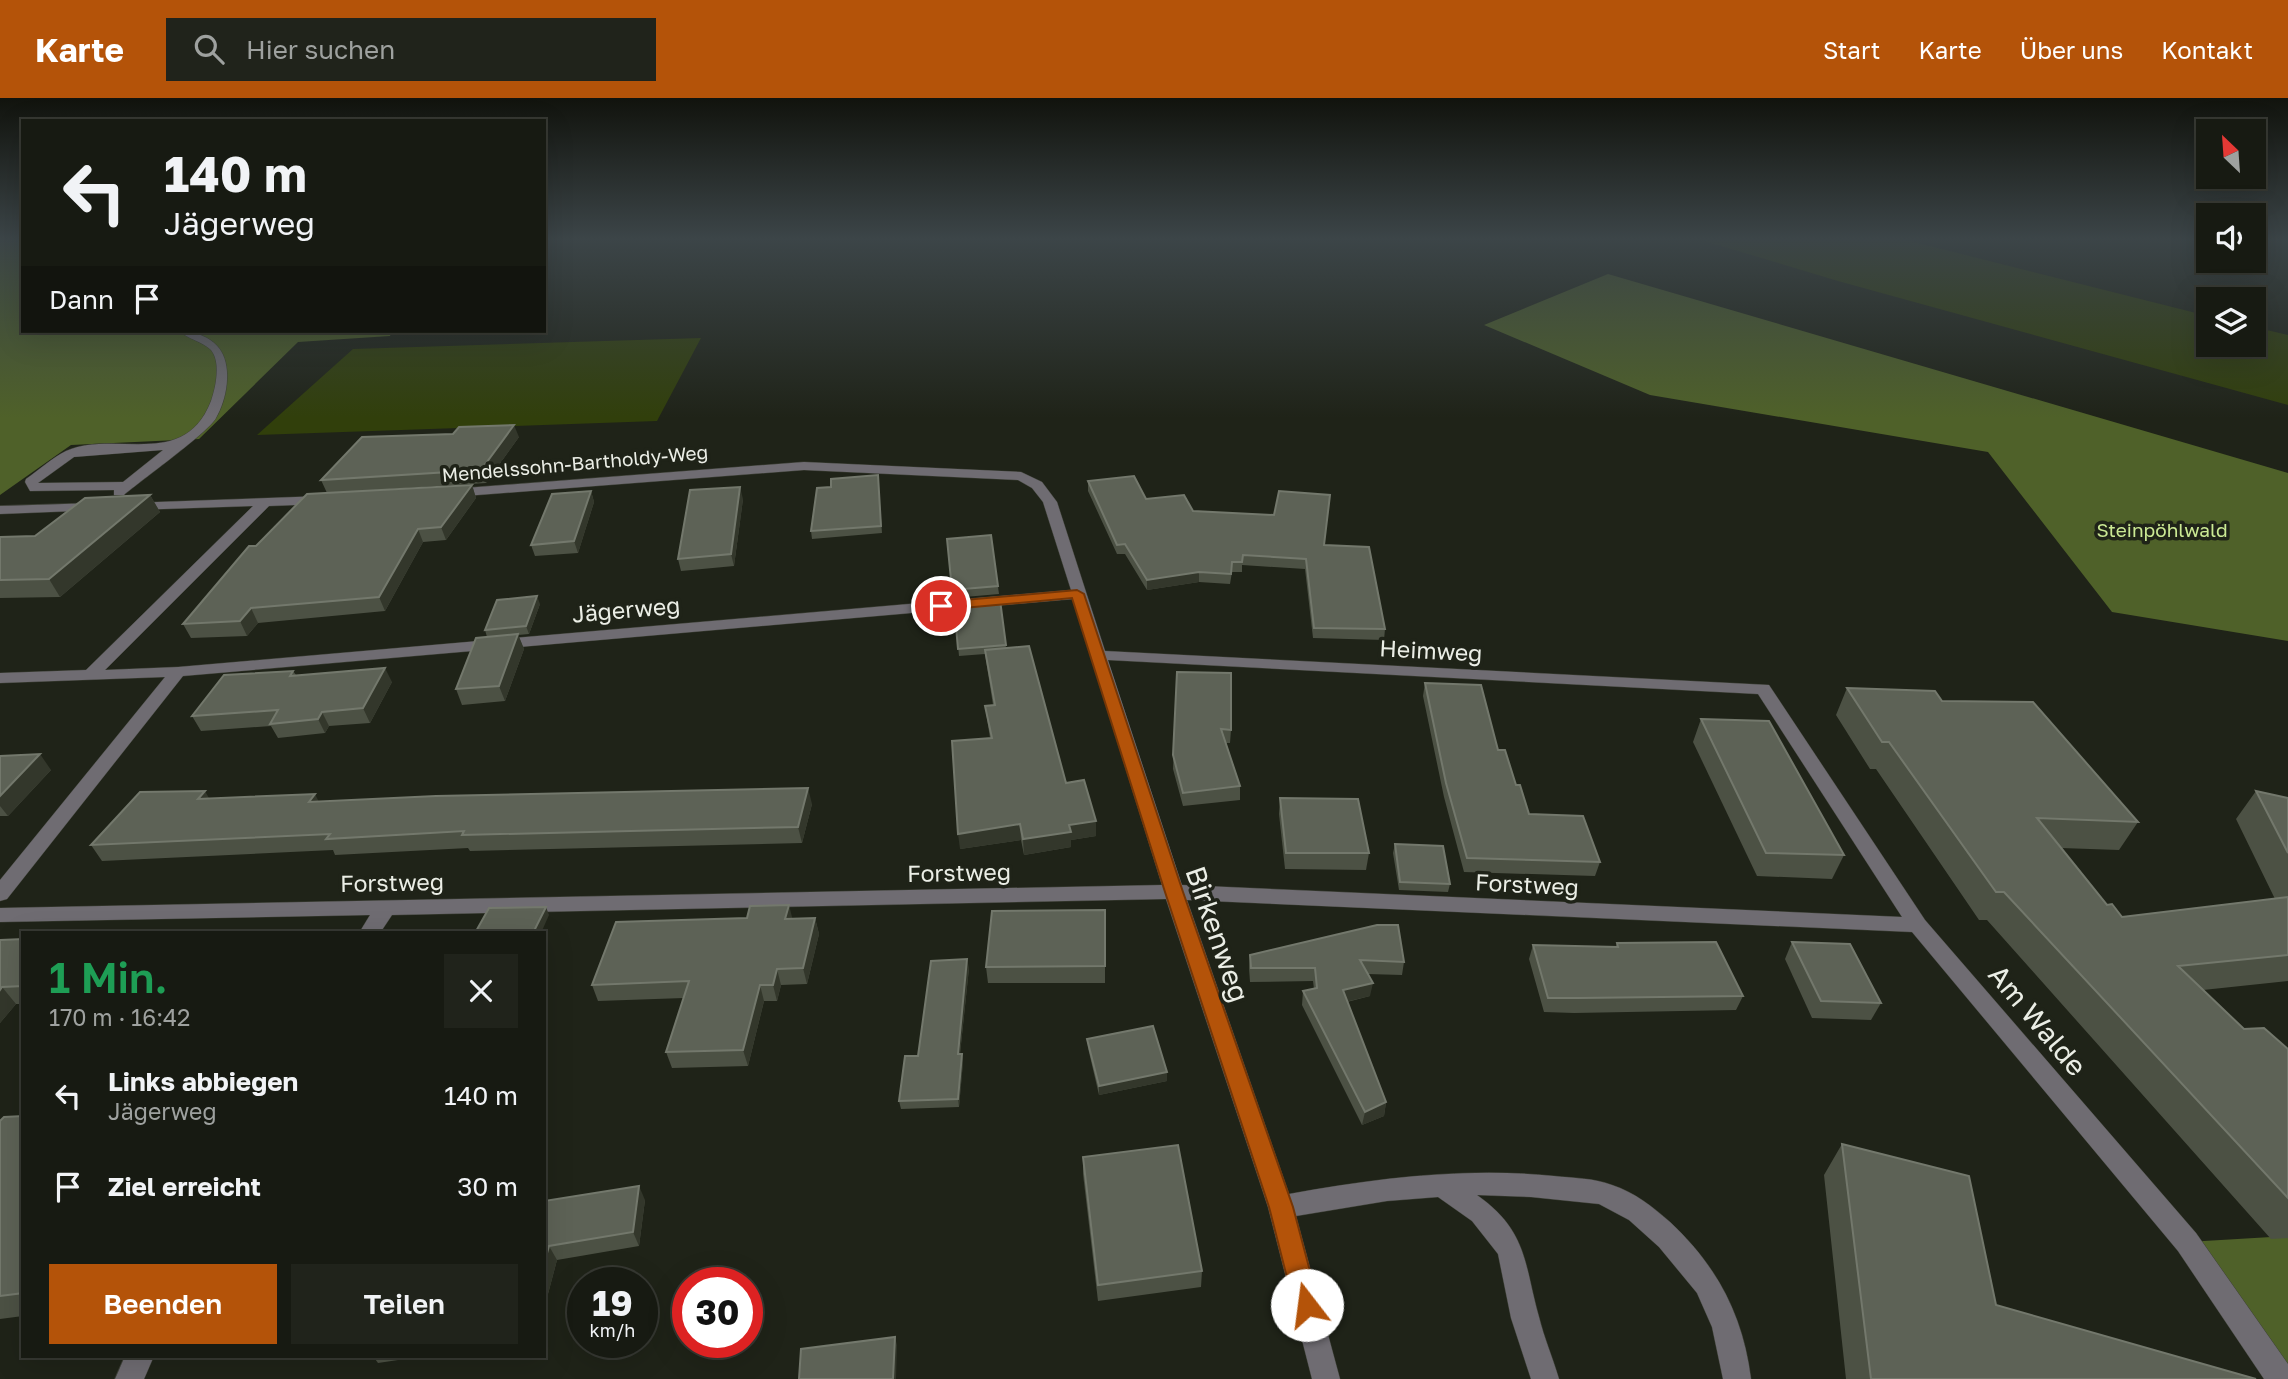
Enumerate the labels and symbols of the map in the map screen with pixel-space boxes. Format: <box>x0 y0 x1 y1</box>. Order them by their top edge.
north arrow <box>2196 119 2266 189</box>
street label: Mendelssohn-Bartholdy-Weg <box>441 440 709 486</box>
park label: Steinpöhlwald <box>2096 518 2228 541</box>
pin <box>911 576 971 636</box>
street label: Jägerweg <box>571 590 681 628</box>
street label: Heimweg <box>1379 633 1483 667</box>
street label: Forstweg <box>907 857 1011 887</box>
street label: Birkenweg <box>1179 862 1257 1006</box>
street label: Forstweg <box>340 867 444 897</box>
street label: Forstweg <box>1474 867 1580 901</box>
street label: Am Walde <box>1982 958 2094 1082</box>
speed limit sign: 30 <box>672 1267 763 1358</box>
position arrow <box>1270 1268 1344 1342</box>

